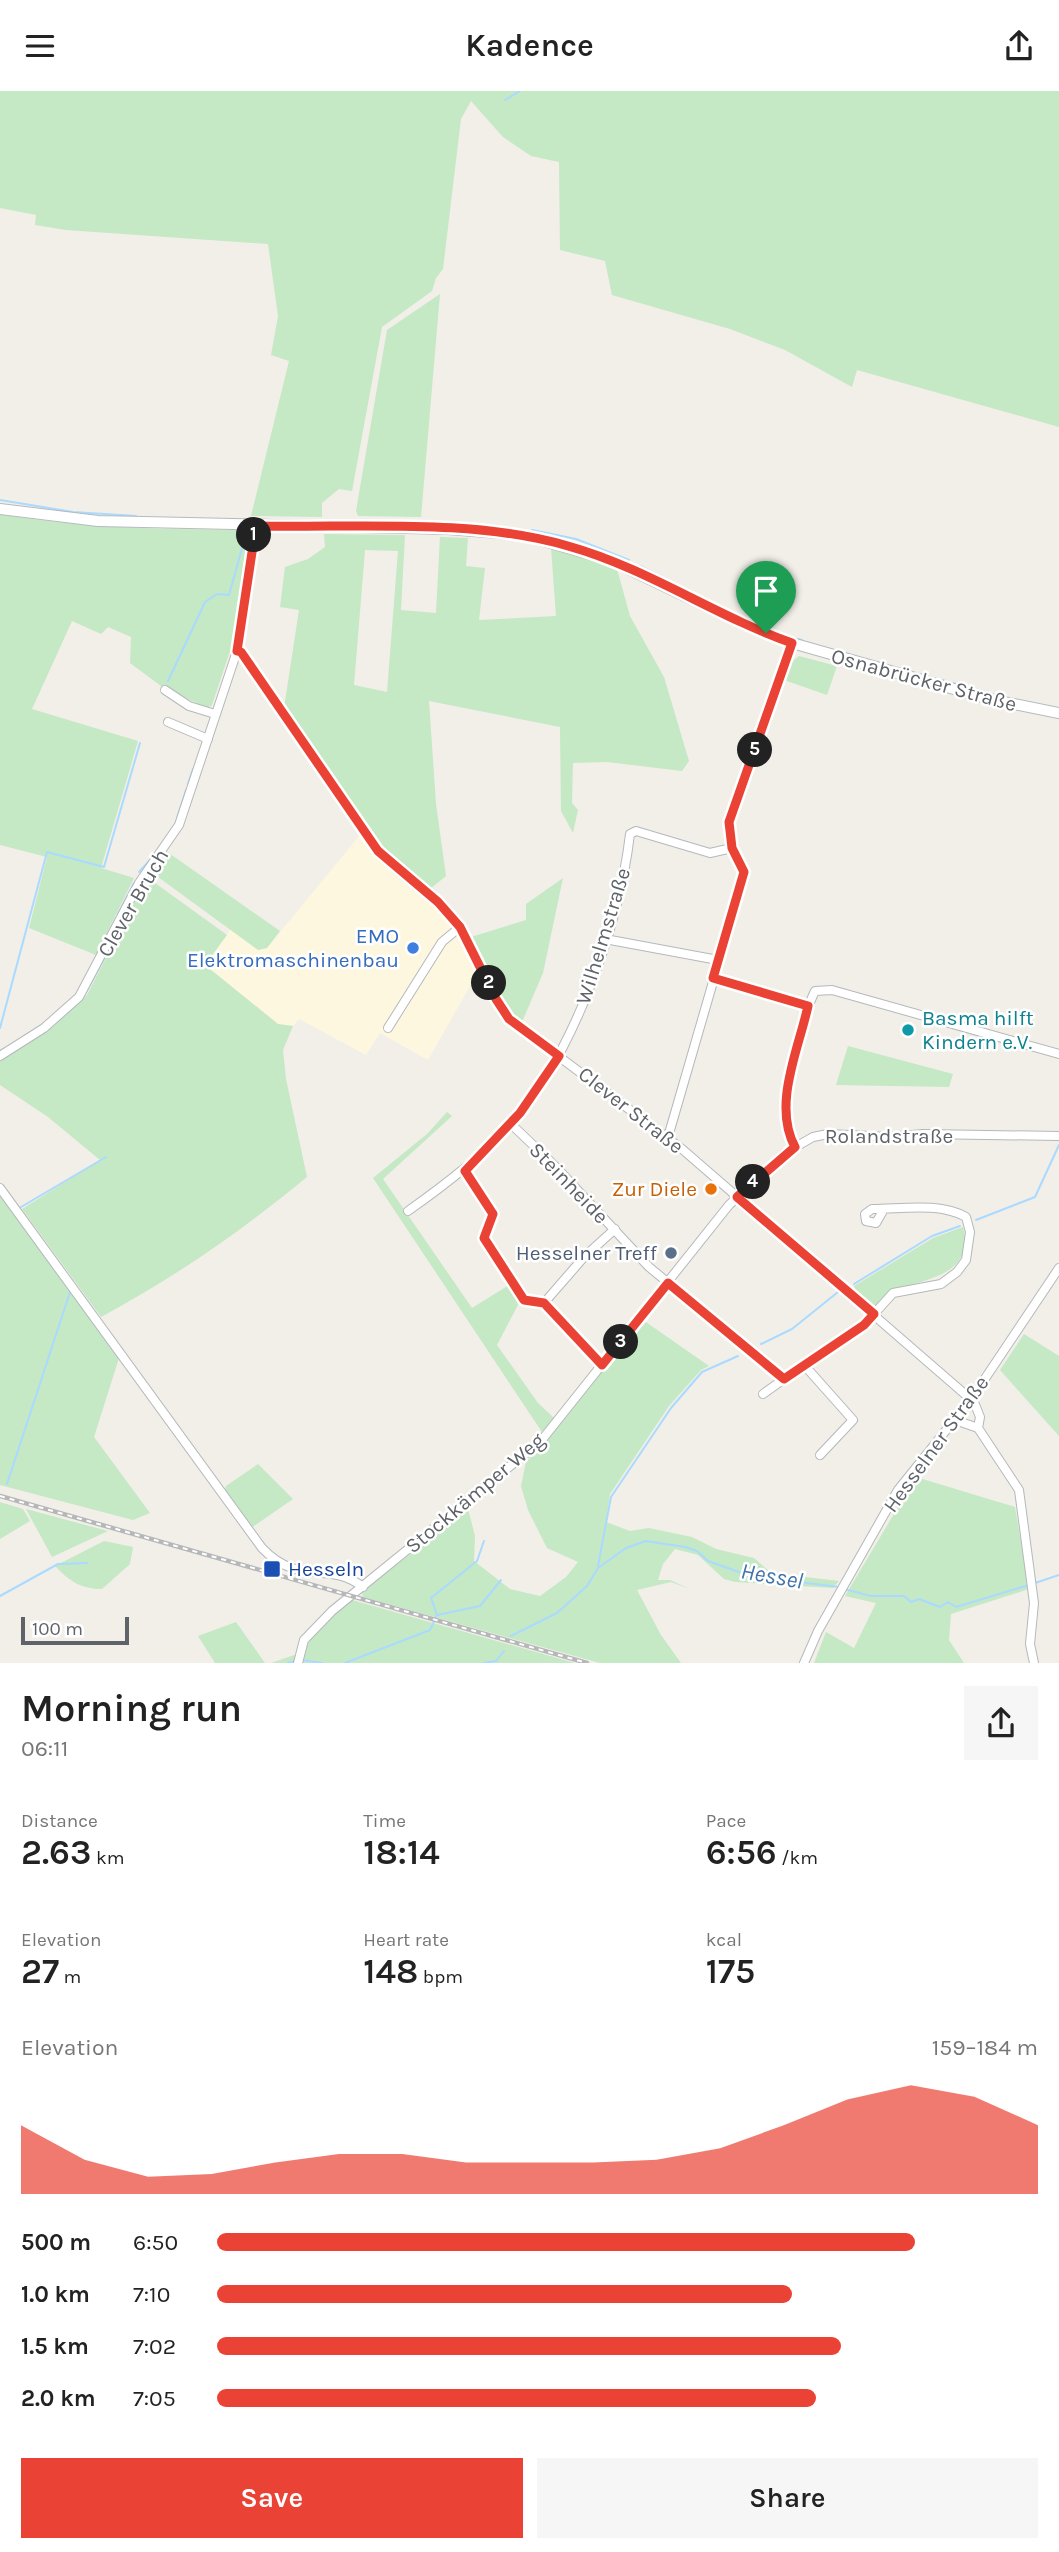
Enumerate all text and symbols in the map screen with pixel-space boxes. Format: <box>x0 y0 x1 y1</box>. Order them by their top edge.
icon: menu <box>21 27 59 65</box>
text: Kadence <box>465 27 594 64</box>
icon: share <box>1000 27 1038 65</box>
pin: 1 <box>236 517 272 553</box>
text: 1 <box>250 523 257 545</box>
pin <box>736 561 796 633</box>
icon: arrive <box>747 572 785 610</box>
street label: Osnabrücker Straße <box>829 644 1019 716</box>
pin: 5 <box>738 733 772 767</box>
text: 5 <box>749 738 760 760</box>
street label: Clever Bruch <box>93 845 173 961</box>
street label: Wilhelmstraße <box>571 865 635 1007</box>
place label: EMO Elektromaschinenbau <box>187 924 399 972</box>
marker: EMO Elektromaschinenbau <box>405 940 421 956</box>
pin: 2 <box>472 965 506 1001</box>
text: 2 <box>483 971 494 993</box>
place label: Basma hilft Kindern e.V. <box>922 1006 1034 1054</box>
marker: Basma hilft Kindern e.V. <box>900 1022 916 1038</box>
street label: Clever Straße <box>574 1061 688 1159</box>
street label: Rolandstraße <box>825 1124 953 1148</box>
street label: Steinheide <box>525 1138 613 1228</box>
pin: 4 <box>736 1165 770 1199</box>
text: 4 <box>747 1170 758 1192</box>
place label: Zur Diele <box>612 1177 697 1201</box>
marker: Zur Diele <box>703 1181 719 1197</box>
place label: Hesselner Treff <box>516 1241 658 1265</box>
marker: Hesselner Treff <box>663 1245 679 1261</box>
pin: 3 <box>604 1325 638 1359</box>
text: 3 <box>615 1330 626 1352</box>
street label: Hesselner Straße <box>878 1371 994 1517</box>
street label: Stockkämper Weg <box>401 1428 550 1558</box>
place label: Hesseln <box>288 1557 364 1581</box>
water label: Hessel <box>739 1557 805 1595</box>
marker: Hesseln <box>262 1559 282 1579</box>
scale bar <box>21 1614 130 1646</box>
text: 100 m <box>32 1618 83 1640</box>
text: Morning run <box>21 1686 242 1731</box>
button: share <box>964 1686 1038 1760</box>
text: 06:11 <box>21 1735 68 1762</box>
text: Distance <box>21 1810 98 1832</box>
text: Time <box>363 1810 406 1832</box>
text: Pace <box>706 1810 746 1832</box>
text: 2.63 <box>21 1832 92 1873</box>
text: 18:14 <box>363 1832 440 1873</box>
text: 6:56 <box>706 1832 777 1873</box>
text: km <box>92 1847 125 1869</box>
text: /km <box>777 1847 818 1869</box>
text: Elevation <box>21 1929 101 1951</box>
text: Heart rate <box>363 1929 449 1951</box>
text: kcal <box>706 1929 742 1951</box>
text: 27 <box>21 1951 59 1992</box>
text: 148 <box>363 1951 418 1992</box>
text: 175 <box>706 1951 755 1992</box>
text: m <box>59 1966 81 1988</box>
text: bpm <box>418 1966 463 1988</box>
text: Elevation <box>21 2034 118 2061</box>
text: 159–184 m <box>932 2034 1038 2061</box>
text: 500 m <box>21 2229 91 2256</box>
text: 6:50 <box>133 2229 178 2256</box>
text: 1.0 km <box>21 2281 90 2308</box>
text: 7:10 <box>133 2281 170 2308</box>
text: 1.5 km <box>21 2333 89 2360</box>
text: 7:02 <box>133 2333 176 2360</box>
text: 2.0 km <box>21 2385 96 2412</box>
text: 7:05 <box>133 2385 176 2412</box>
button: Save <box>21 2458 523 2538</box>
button: Share <box>537 2458 1038 2538</box>

